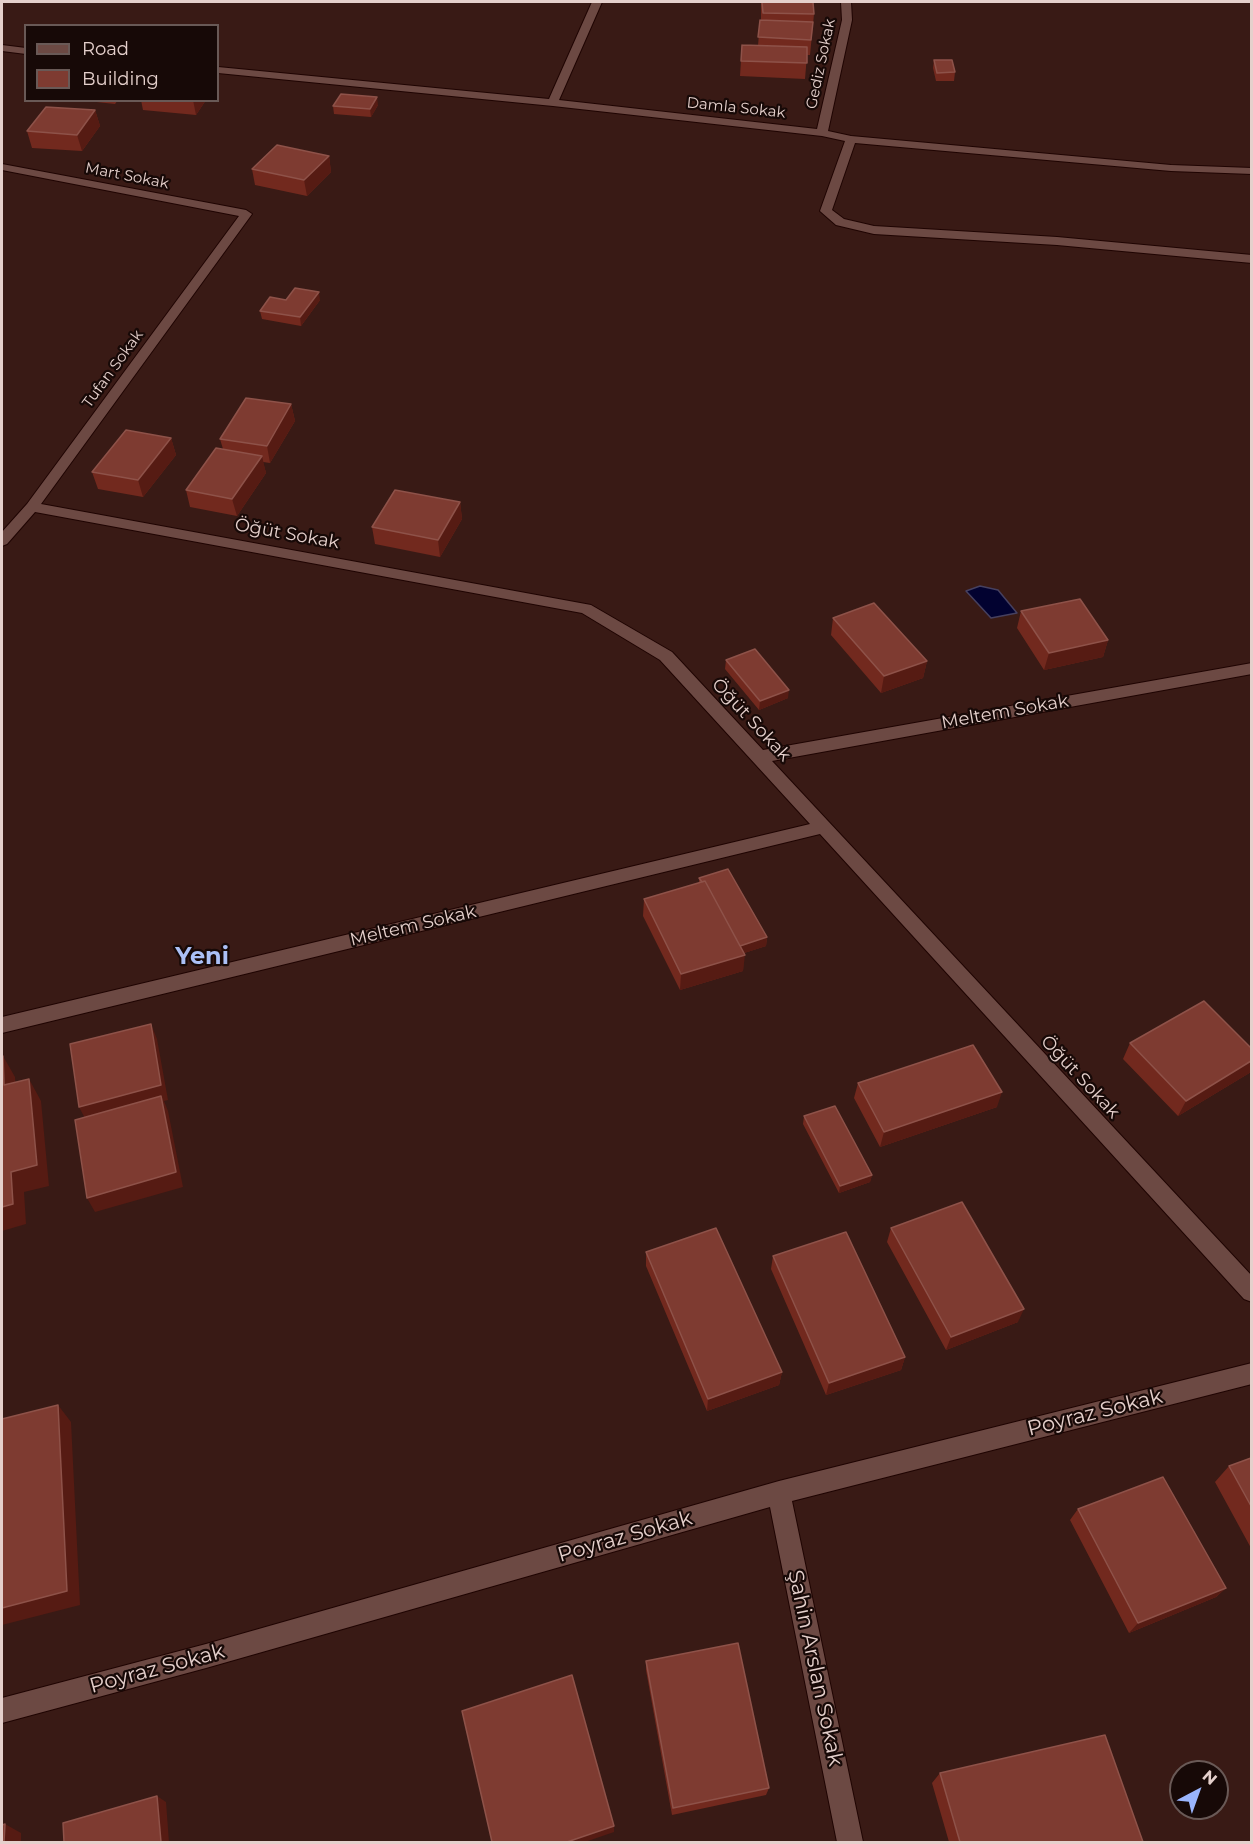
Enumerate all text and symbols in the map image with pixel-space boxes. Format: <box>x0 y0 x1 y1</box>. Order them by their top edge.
street label: Gediz Sokak <box>803 17 839 111</box>
legend <box>24 24 219 102</box>
text: Road <box>82 38 129 60</box>
text: Building <box>82 68 159 90</box>
street label: Damla Sokak <box>686 94 786 122</box>
street label: Mart Sokak <box>84 159 170 193</box>
street label: Tufan Sokak <box>79 327 147 411</box>
street label: Öğüt Sokak <box>233 514 341 554</box>
street label: Öğüt Sokak <box>707 674 795 766</box>
street label: Meltem Sokak <box>940 690 1070 734</box>
street label: Meltem Sokak <box>348 901 478 951</box>
district label: Yeni <box>175 943 229 971</box>
street label: Öğüt Sokak <box>1036 1031 1124 1123</box>
street label: Poyraz Sokak <box>1025 1384 1165 1442</box>
street label: Poyraz Sokak <box>555 1506 695 1568</box>
street label: Şahin Arslan Sokak <box>782 1568 848 1768</box>
street label: Poyraz Sokak <box>87 1639 227 1699</box>
north arrow <box>1169 1760 1229 1820</box>
text: N <box>1199 1766 1221 1789</box>

